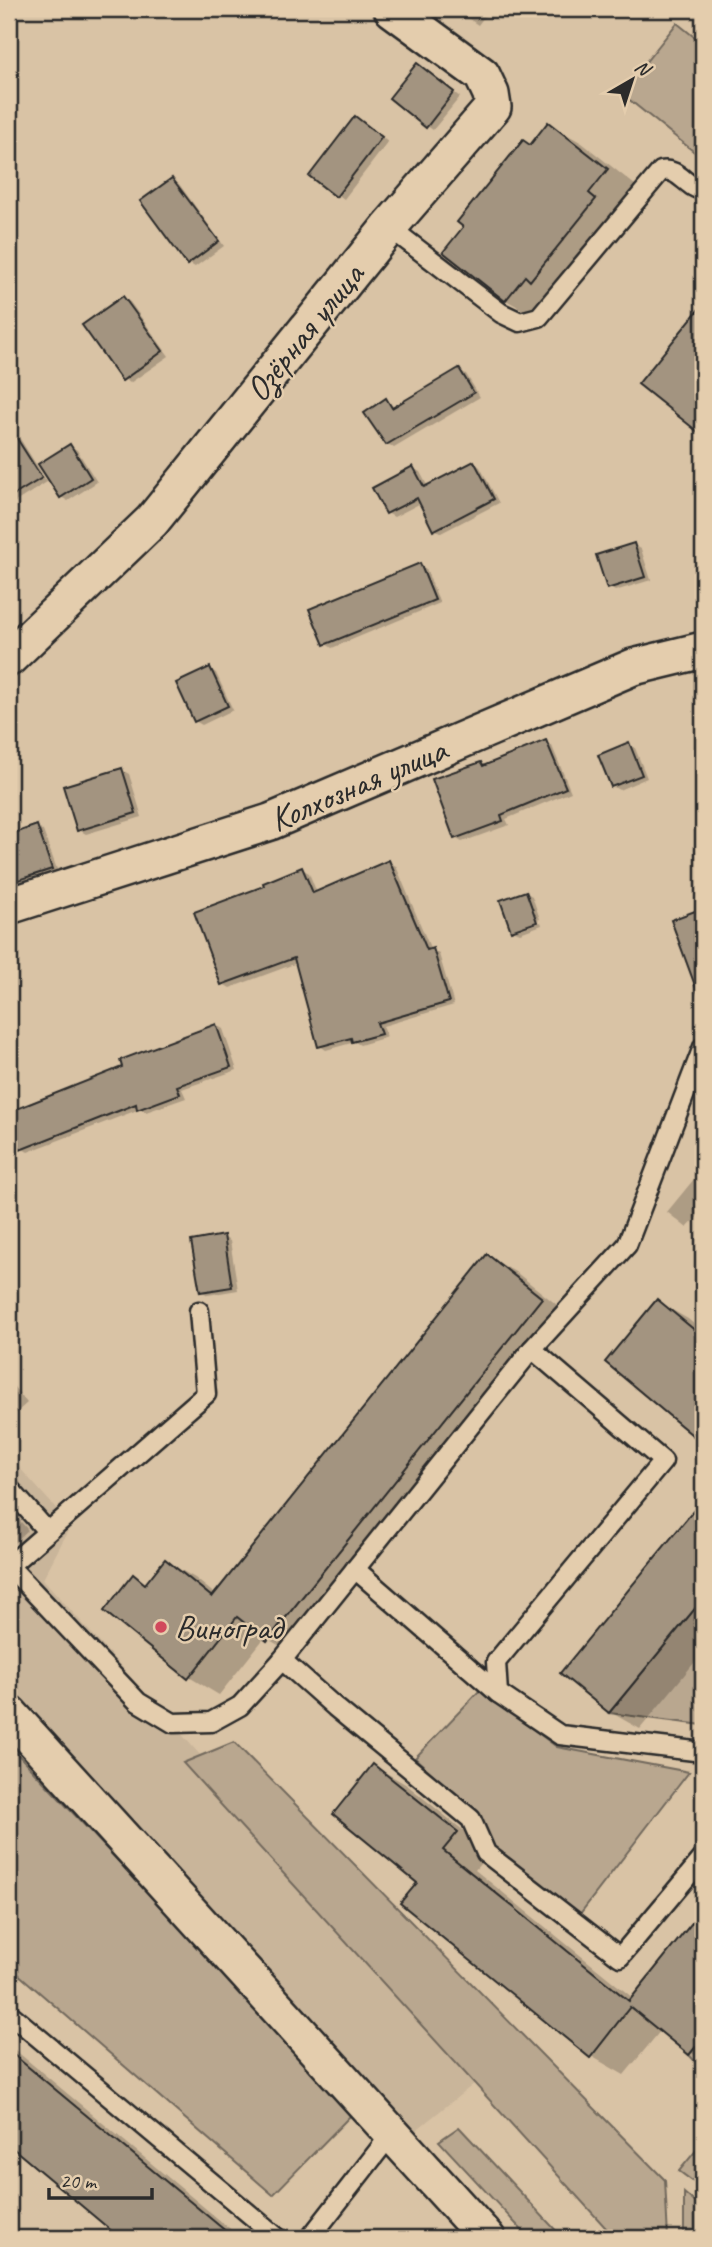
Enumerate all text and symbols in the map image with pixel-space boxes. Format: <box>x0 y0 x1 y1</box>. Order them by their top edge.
north arrow <box>596 46 666 116</box>
text: N <box>630 55 657 83</box>
street label: Озёрная улица <box>235 253 375 411</box>
street label: Колхозная улица <box>263 726 456 842</box>
place label: Виноград <box>175 1605 286 1650</box>
marker: Виноград <box>153 1619 169 1635</box>
scale bar <box>49 2156 152 2200</box>
text: 20 m <box>60 2168 98 2194</box>

